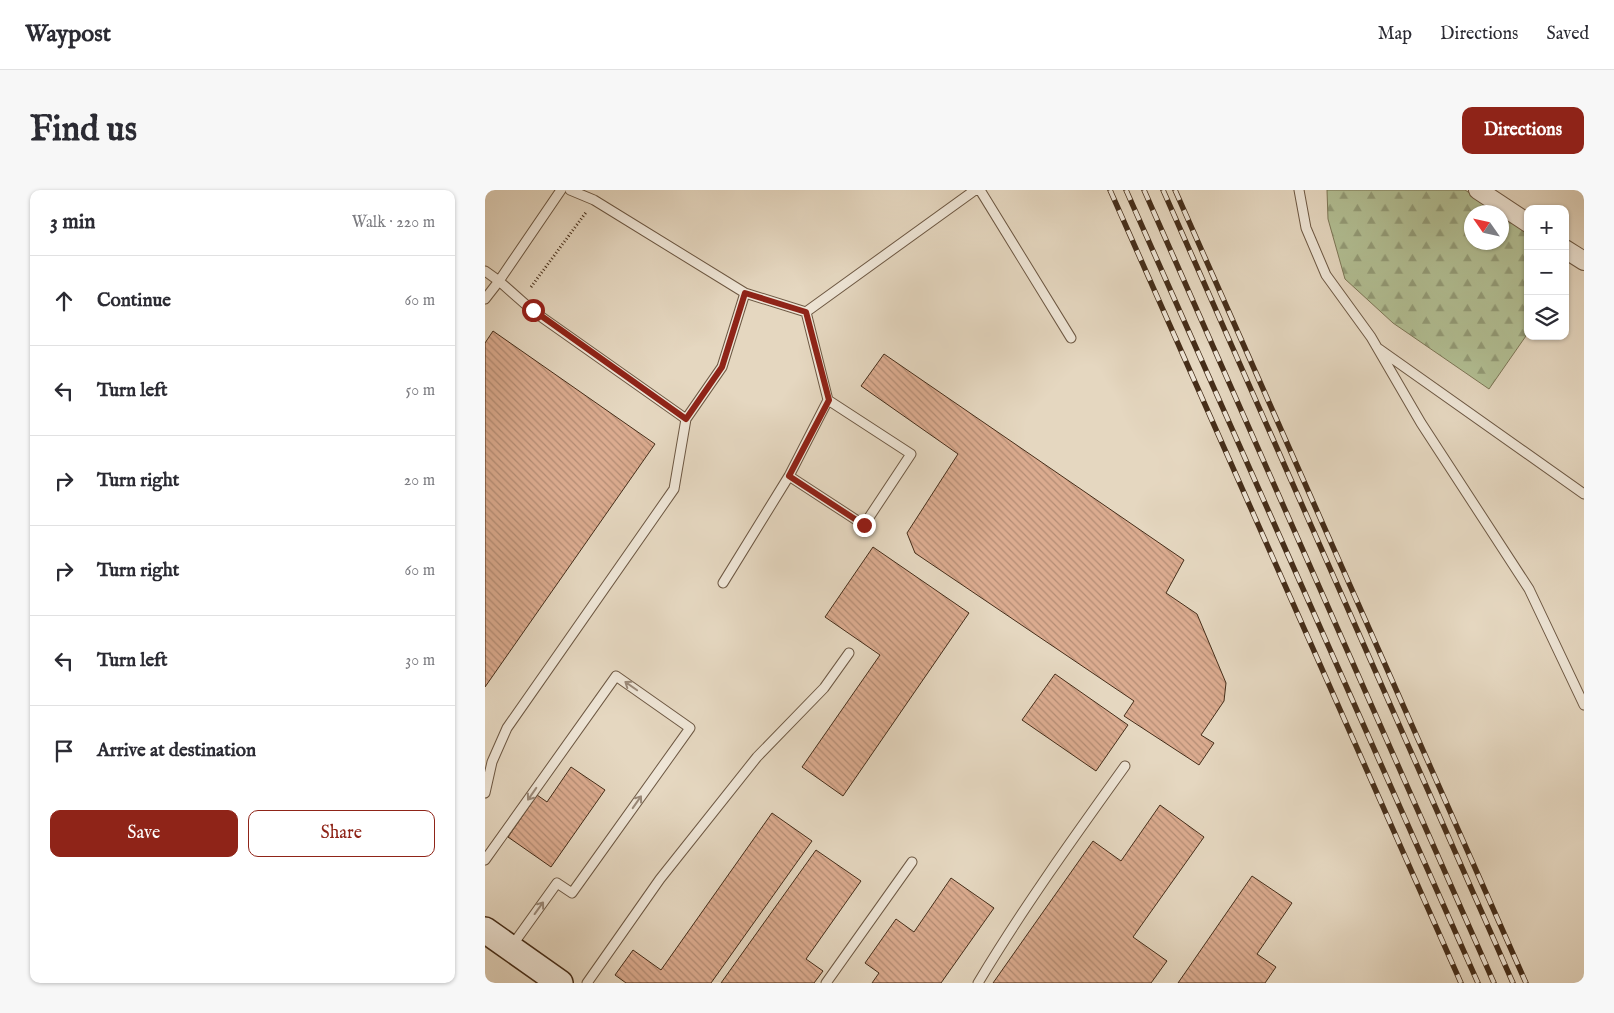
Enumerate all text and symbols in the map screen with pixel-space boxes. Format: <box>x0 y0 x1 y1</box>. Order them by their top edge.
text: Waypost <box>25 19 111 50</box>
text: Map <box>1378 23 1412 46</box>
text: Directions <box>1440 23 1518 46</box>
text: Saved <box>1546 23 1589 46</box>
button: Directions <box>1462 107 1584 154</box>
text: Find us <box>30 108 137 153</box>
north arrow <box>1464 205 1509 250</box>
map controls <box>1524 205 1569 340</box>
button: + <box>1524 205 1569 250</box>
text: 3 min <box>50 209 95 236</box>
text: Walk · 220 m <box>352 213 435 233</box>
button: − <box>1524 250 1569 295</box>
icon: ahead <box>50 287 78 315</box>
text: Continue <box>97 289 171 313</box>
text: 60 m <box>405 291 435 311</box>
button: layers <box>1524 295 1569 340</box>
route start <box>522 299 545 322</box>
icon: left <box>50 377 78 405</box>
text: Turn left <box>97 379 168 403</box>
text: 50 m <box>406 381 435 401</box>
icon: right <box>50 467 78 495</box>
text: Turn right <box>97 469 179 493</box>
text: 20 m <box>404 471 435 491</box>
route end <box>853 514 876 537</box>
icon: right <box>50 557 78 585</box>
text: Turn right <box>97 559 179 583</box>
text: 60 m <box>405 561 435 581</box>
icon: left <box>50 647 78 675</box>
text: Turn left <box>97 649 168 673</box>
text: 30 m <box>405 651 435 671</box>
one-way arrow <box>624 681 638 691</box>
icon: arrive <box>50 737 78 765</box>
text: Arrive at destination <box>97 739 256 763</box>
one-way arrow <box>527 787 537 801</box>
one-way arrow <box>632 795 643 809</box>
button: Save <box>50 810 238 857</box>
button: Share <box>248 810 435 857</box>
one-way arrow <box>534 901 544 915</box>

